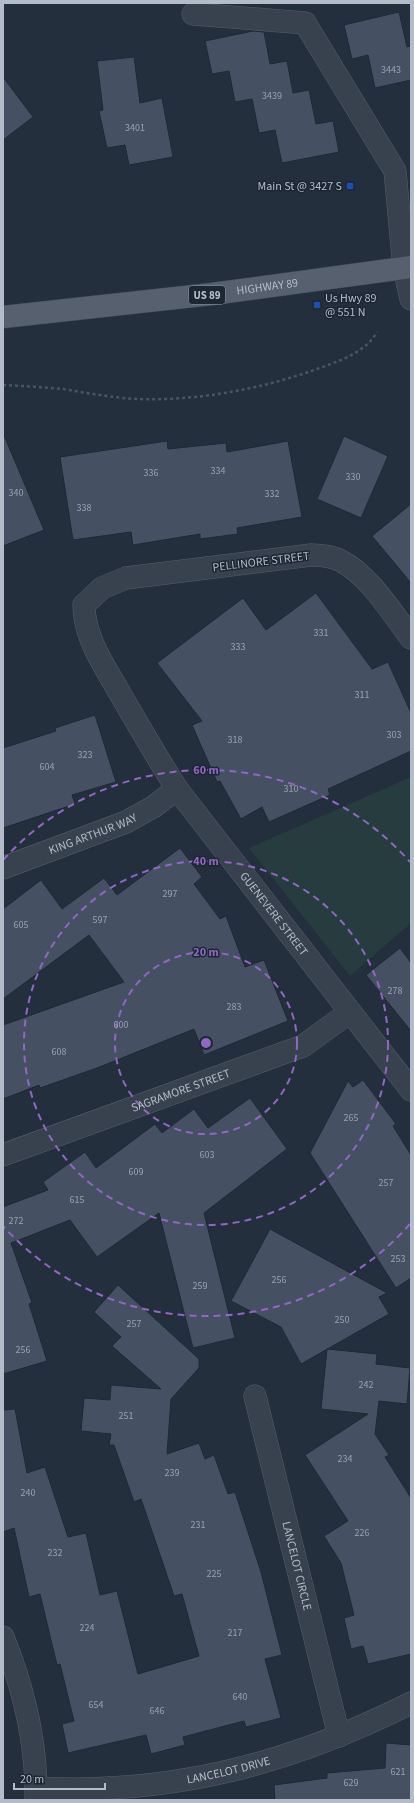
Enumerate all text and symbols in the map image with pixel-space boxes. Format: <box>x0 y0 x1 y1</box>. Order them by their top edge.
house number: 3443 <box>381 63 401 77</box>
house number: 3439 <box>262 89 282 103</box>
house number: 3401 <box>125 121 145 135</box>
place label: Main St @ 3427 S <box>258 178 342 195</box>
marker: Main St @ 3427 S <box>345 181 355 191</box>
street label: HIGHWAY 89 <box>235 274 299 299</box>
road number: US 89 <box>189 286 225 304</box>
place label: Us Hwy 89 @ 551 N <box>325 290 377 321</box>
marker: Us Hwy 89 @ 551 N <box>312 300 322 310</box>
house number: 334 <box>211 464 225 478</box>
house number: 336 <box>144 466 158 480</box>
house number: 330 <box>346 470 360 484</box>
house number: 340 <box>9 486 23 500</box>
house number: 332 <box>265 487 279 501</box>
house number: 338 <box>77 501 91 515</box>
street label: PELLINORE STREET <box>211 548 311 576</box>
house number: 331 <box>314 626 328 640</box>
house number: 333 <box>231 640 245 654</box>
house number: 311 <box>355 688 369 702</box>
house number: 303 <box>387 728 401 742</box>
house number: 318 <box>228 733 242 747</box>
house number: 323 <box>78 748 92 762</box>
house number: 604 <box>40 760 54 774</box>
text: 60 m <box>193 762 219 779</box>
house number: 310 <box>284 782 298 796</box>
street label: KING ARTHUR WAY <box>46 809 140 859</box>
text: 40 m <box>193 853 219 870</box>
street label: GUENEVERE STREET <box>236 868 312 960</box>
house number: 297 <box>163 887 177 901</box>
house number: 597 <box>93 913 107 927</box>
house number: 605 <box>14 918 28 932</box>
text: 20 m <box>193 944 219 961</box>
house number: 278 <box>388 984 402 998</box>
house number: 283 <box>227 1000 241 1014</box>
house number: 600 <box>114 1018 128 1032</box>
centre of rings <box>199 1036 213 1050</box>
house number: 608 <box>52 1045 66 1059</box>
street label: SAGRAMORE STREET <box>129 1064 233 1116</box>
house number: 265 <box>344 1111 358 1125</box>
house number: 603 <box>200 1148 214 1162</box>
house number: 609 <box>129 1165 143 1179</box>
house number: 257 <box>379 1176 393 1190</box>
house number: 615 <box>70 1193 84 1207</box>
house number: 272 <box>9 1214 23 1228</box>
house number: 253 <box>391 1252 405 1266</box>
house number: 256 <box>272 1273 286 1287</box>
house number: 259 <box>193 1279 207 1293</box>
house number: 250 <box>335 1313 349 1327</box>
house number: 257 <box>127 1317 141 1331</box>
house number: 256 <box>16 1343 30 1357</box>
house number: 242 <box>359 1378 373 1392</box>
house number: 251 <box>119 1409 133 1423</box>
house number: 234 <box>338 1452 352 1466</box>
house number: 239 <box>165 1466 179 1480</box>
house number: 240 <box>21 1486 35 1500</box>
house number: 231 <box>191 1518 205 1532</box>
street label: LANCELOT CIRCLE <box>278 1520 316 1612</box>
house number: 226 <box>355 1526 369 1540</box>
house number: 232 <box>48 1546 62 1560</box>
house number: 225 <box>207 1567 221 1581</box>
house number: 224 <box>80 1621 94 1635</box>
house number: 217 <box>228 1626 242 1640</box>
house number: 640 <box>233 1690 247 1704</box>
house number: 654 <box>89 1698 103 1712</box>
house number: 646 <box>150 1704 164 1718</box>
street label: LANCELOT DRIVE <box>185 1752 272 1788</box>
scale bar <box>14 1765 105 1791</box>
house number: 621 <box>391 1765 405 1779</box>
text: 20 m <box>20 1771 44 1788</box>
house number: 629 <box>344 1776 358 1790</box>

